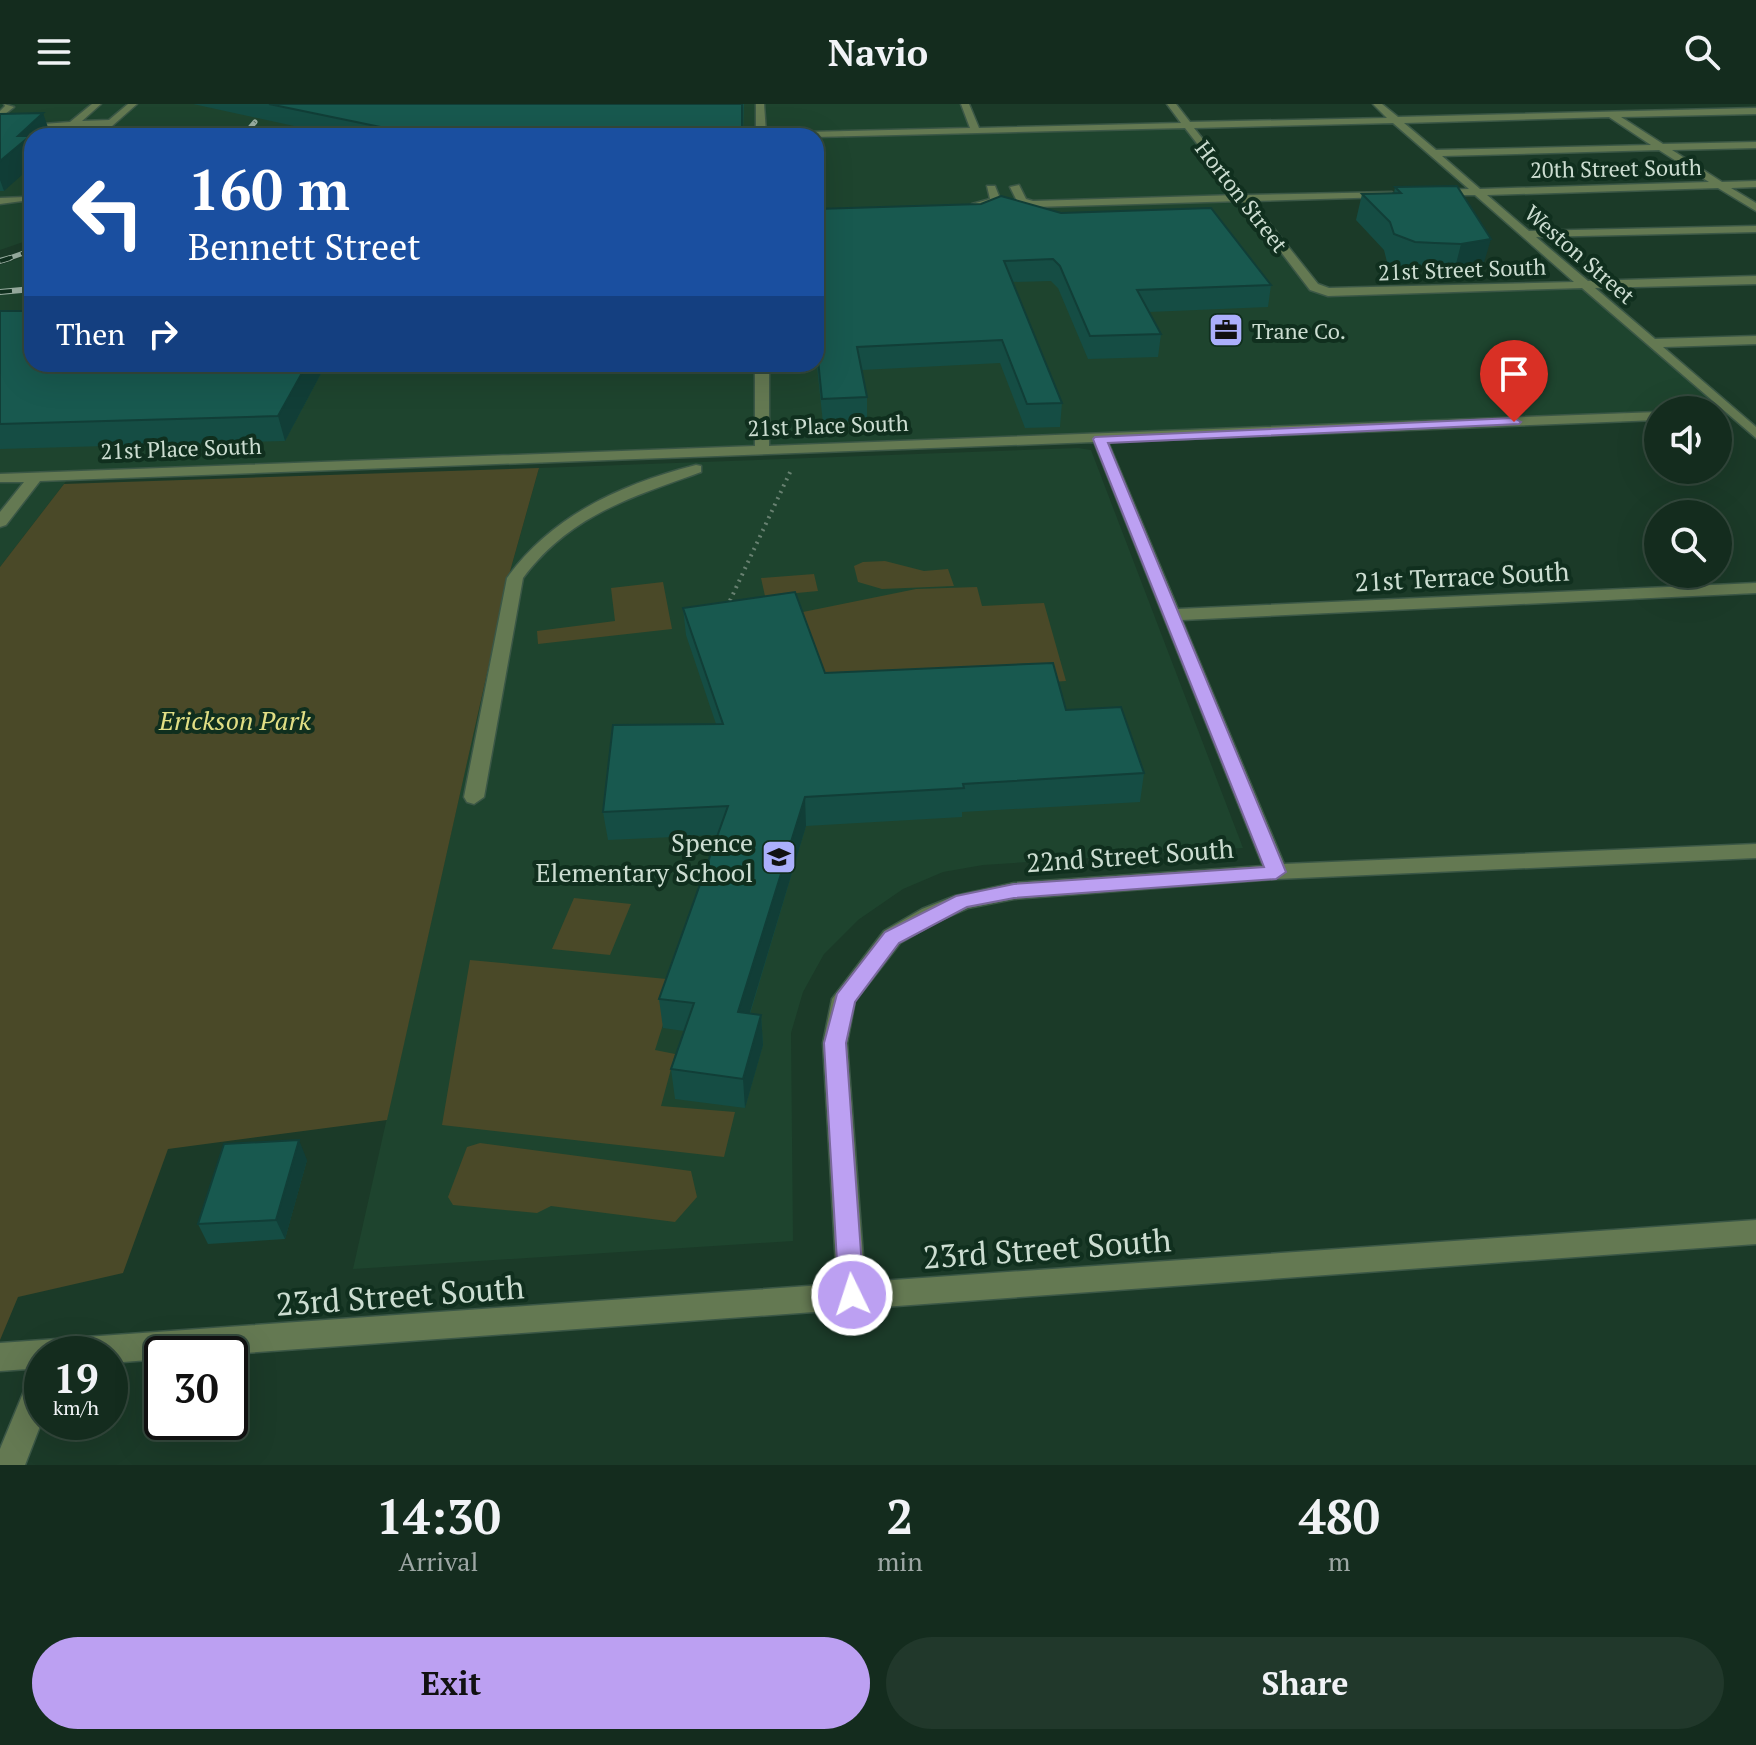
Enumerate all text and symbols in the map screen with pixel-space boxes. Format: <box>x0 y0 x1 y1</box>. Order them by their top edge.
text: Navio <box>828 29 928 76</box>
icon: menu <box>32 30 76 74</box>
icon: search <box>1680 30 1724 74</box>
street label: Horton Street <box>1189 134 1295 258</box>
text: 160 m <box>188 152 350 226</box>
street label: 20th Street South <box>1530 152 1702 184</box>
icon: left <box>56 160 160 264</box>
street label: Weston Street <box>1519 198 1641 310</box>
text: Bennett Street <box>188 223 421 270</box>
street label: 21st Street South <box>1377 252 1547 286</box>
office icon: Trane Co. <box>1207 311 1245 349</box>
icon: right <box>141 312 185 356</box>
text: Then <box>56 314 125 354</box>
place label: Trane Co. <box>1252 316 1346 345</box>
pin <box>1480 340 1548 422</box>
icon: arrive <box>1492 352 1536 396</box>
map controls <box>1644 396 1732 588</box>
button: sound <box>1644 396 1732 484</box>
street label: 21st Place South <box>747 408 909 442</box>
street label: 21st Place South <box>100 431 262 465</box>
button: search <box>1644 500 1732 588</box>
street label: 21st Terrace South <box>1354 553 1570 599</box>
park label: Erickson Park <box>158 703 311 737</box>
place label: Spence Elementary School <box>535 825 753 889</box>
street label: 22nd Street South <box>1025 831 1235 879</box>
school or university icon: Spence Elementary School <box>760 838 798 876</box>
street label: 23rd Street South <box>921 1218 1173 1278</box>
position arrow <box>810 1253 894 1337</box>
street label: 23rd Street South <box>274 1265 526 1325</box>
speed limit sign: 30 <box>144 1336 248 1440</box>
text: 19 <box>53 1351 99 1404</box>
text: km/h <box>53 1394 99 1421</box>
text: 14:30 <box>376 1484 501 1548</box>
text: 2 <box>886 1484 913 1548</box>
text: 480 <box>1299 1484 1380 1548</box>
text: Arrival <box>399 1544 478 1578</box>
text: min <box>877 1544 923 1578</box>
text: m <box>1328 1544 1351 1578</box>
button: Exit <box>32 1637 870 1729</box>
button: Share <box>886 1637 1724 1729</box>

